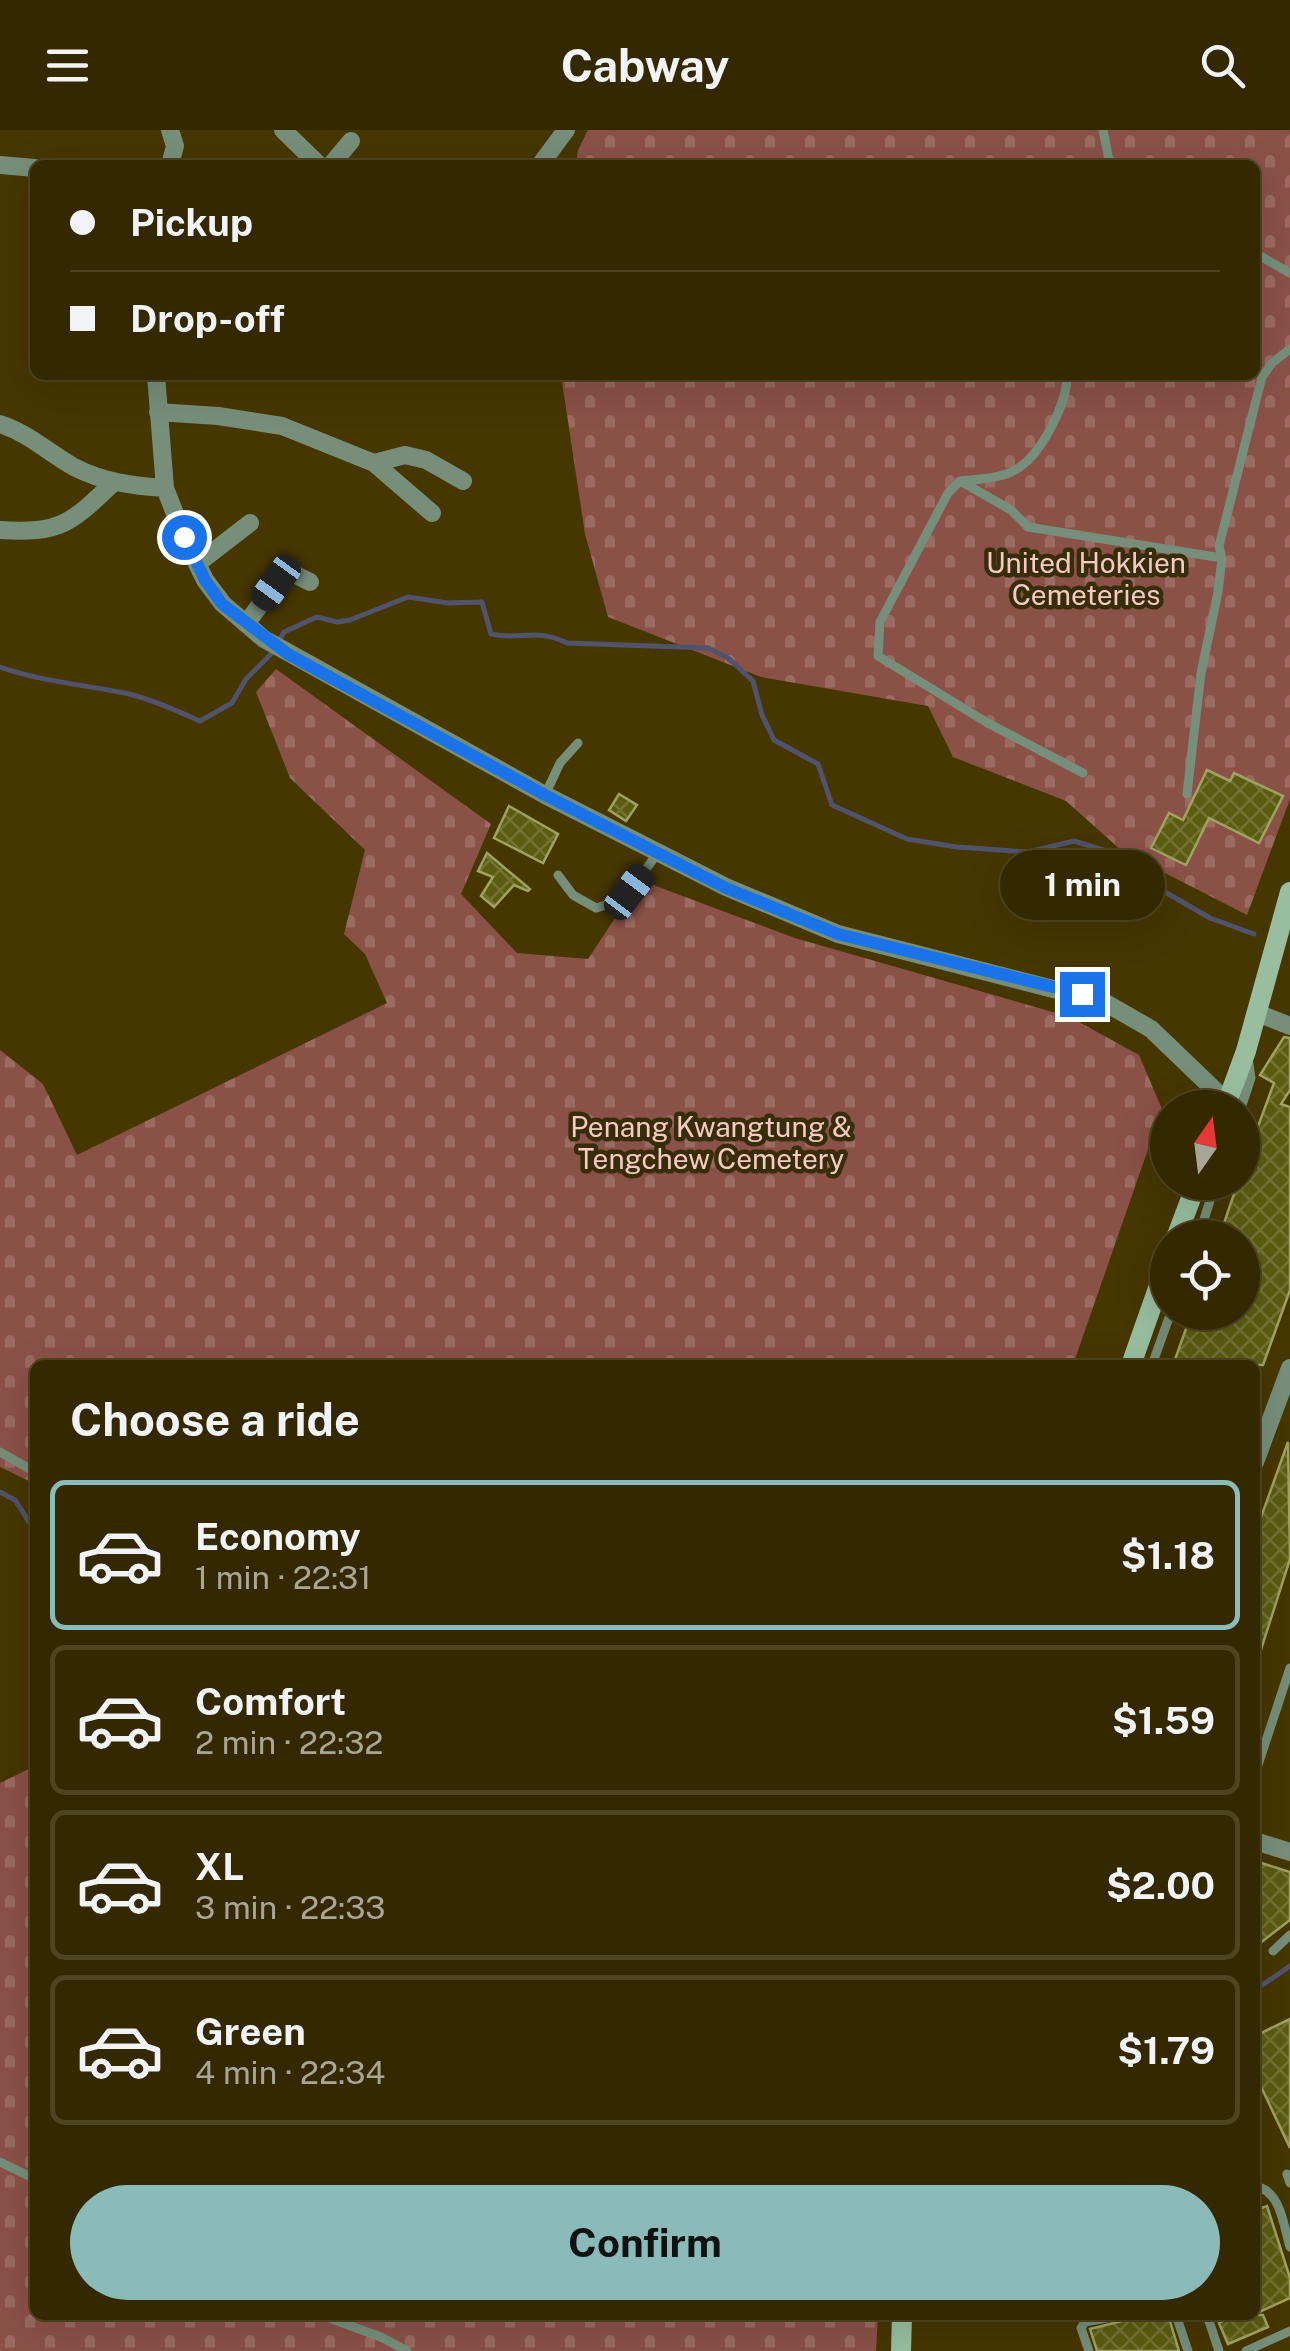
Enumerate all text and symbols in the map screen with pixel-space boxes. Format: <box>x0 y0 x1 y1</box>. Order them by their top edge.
icon: menu <box>40 38 95 93</box>
icon: search <box>1195 38 1250 93</box>
text: Cabway <box>561 39 729 92</box>
text: Pickup <box>130 200 253 245</box>
text: Drop-off <box>130 296 285 341</box>
route start <box>162 515 207 560</box>
park label: United Hokkien Cemeteries <box>986 546 1186 611</box>
car <box>246 550 306 616</box>
callout: 1 min <box>1000 849 1164 919</box>
car <box>599 859 659 925</box>
text: 1 min <box>1044 866 1121 903</box>
route end <box>1060 972 1105 1017</box>
north arrow <box>1150 1090 1260 1200</box>
map controls <box>1150 1090 1260 1330</box>
park label: Penang Kwangtung & Tengchew Cemetery <box>570 1110 852 1175</box>
button: locate <box>1150 1220 1260 1330</box>
text: Choose a ride <box>70 1393 360 1446</box>
icon: car <box>75 1510 165 1600</box>
text: Economy <box>195 1514 361 1559</box>
text: $1.18 <box>1121 1533 1215 1578</box>
text: 1 min · 22:31 <box>195 1559 371 1596</box>
icon: car <box>75 1675 165 1765</box>
text: Comfort <box>195 1679 346 1724</box>
text: $1.59 <box>1112 1698 1215 1743</box>
text: 2 min · 22:32 <box>195 1724 383 1761</box>
icon: car <box>75 1840 165 1930</box>
text: XL <box>195 1844 244 1889</box>
text: $2.00 <box>1106 1863 1215 1908</box>
text: 3 min · 22:33 <box>195 1889 385 1926</box>
icon: car <box>75 2005 165 2095</box>
text: Green <box>195 2009 306 2054</box>
text: $1.79 <box>1117 2028 1215 2073</box>
text: 4 min · 22:34 <box>195 2054 385 2091</box>
button: Confirm <box>70 2185 1220 2300</box>

